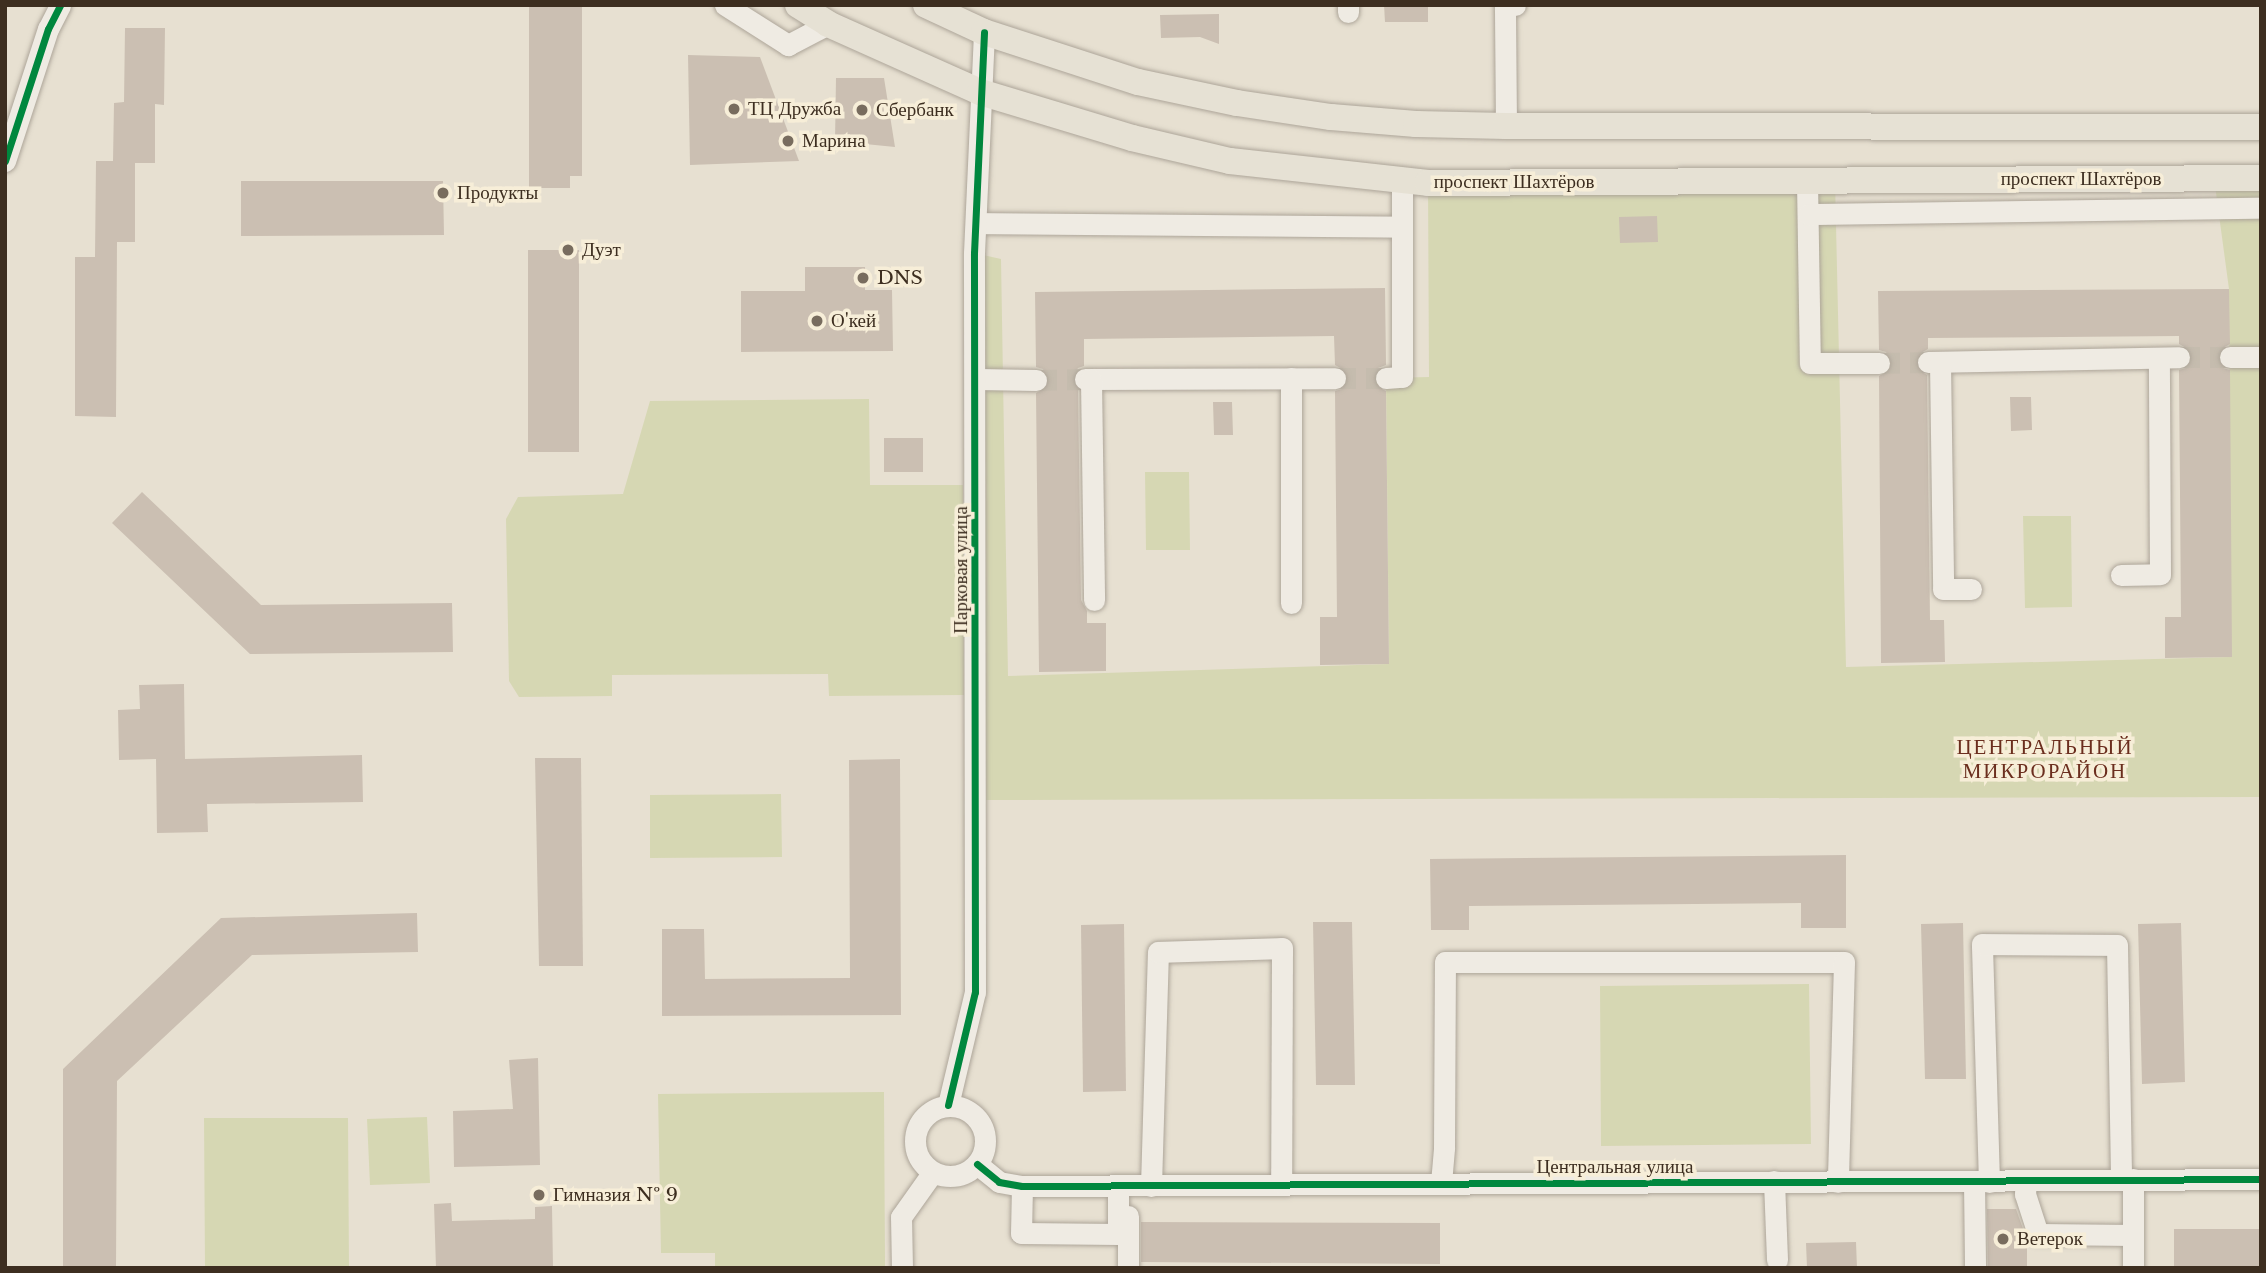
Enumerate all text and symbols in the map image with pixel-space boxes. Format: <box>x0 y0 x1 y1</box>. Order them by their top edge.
place label: ТЦ Дружба <box>748 98 841 120</box>
place label: Сбербанк <box>876 99 954 121</box>
marker: ТЦ Дружба <box>726 101 742 117</box>
marker: Сбербанк <box>854 102 870 118</box>
place label: Марина <box>802 130 866 152</box>
marker: Марина <box>780 133 796 149</box>
street label: проспект Шахтёров <box>2001 168 2161 190</box>
street label: проспект Шахтёров <box>1434 171 1594 193</box>
place label: Продукты <box>457 182 538 204</box>
marker: Продукты <box>435 185 451 201</box>
place label: Дуэт <box>582 239 621 261</box>
marker: Дуэт <box>560 242 576 258</box>
place label: DNS <box>877 267 923 289</box>
marker: DNS <box>855 270 871 286</box>
place label: О'кей <box>831 310 876 332</box>
marker: О'кей <box>809 313 825 329</box>
street label: Парковая улица <box>950 506 972 634</box>
district label: ЦЕНТРАЛЬНЫЙ МИКРОРАЙОН <box>1958 734 2132 784</box>
street label: Центральная улица <box>1537 1156 1693 1178</box>
place label: Гимназия № 9 <box>553 1184 678 1206</box>
marker: Гимназия № 9 <box>531 1187 547 1203</box>
place label: Ветерок <box>2017 1228 2083 1250</box>
marker: Ветерок <box>1995 1231 2011 1247</box>

